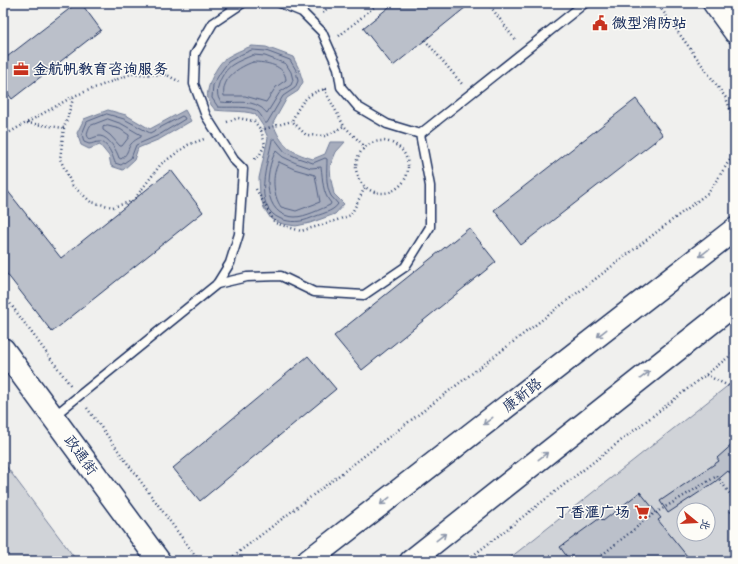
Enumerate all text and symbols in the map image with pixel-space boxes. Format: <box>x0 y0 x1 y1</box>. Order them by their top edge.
place label: 微型消防站 <box>611 13 687 33</box>
public building icon: 微型消防站 <box>591 14 609 32</box>
place label: 金航帆教育咨询服务 <box>33 59 168 79</box>
office icon: 金航帆教育咨询服务 <box>12 60 30 78</box>
one-way arrow <box>699 249 710 257</box>
one-way arrow <box>596 328 607 337</box>
one-way arrow <box>640 371 650 380</box>
street label: 康新路 <box>498 373 546 417</box>
one-way arrow <box>483 417 494 425</box>
street label: 政通街 <box>60 431 102 479</box>
one-way arrow <box>538 452 549 460</box>
one-way arrow <box>380 497 391 505</box>
place label: 丁香滙广场 <box>555 502 630 522</box>
north arrow <box>676 502 716 542</box>
supermarket icon: 丁香滙广场 <box>633 503 651 521</box>
text: 北 <box>696 517 714 532</box>
one-way arrow <box>436 532 447 541</box>

